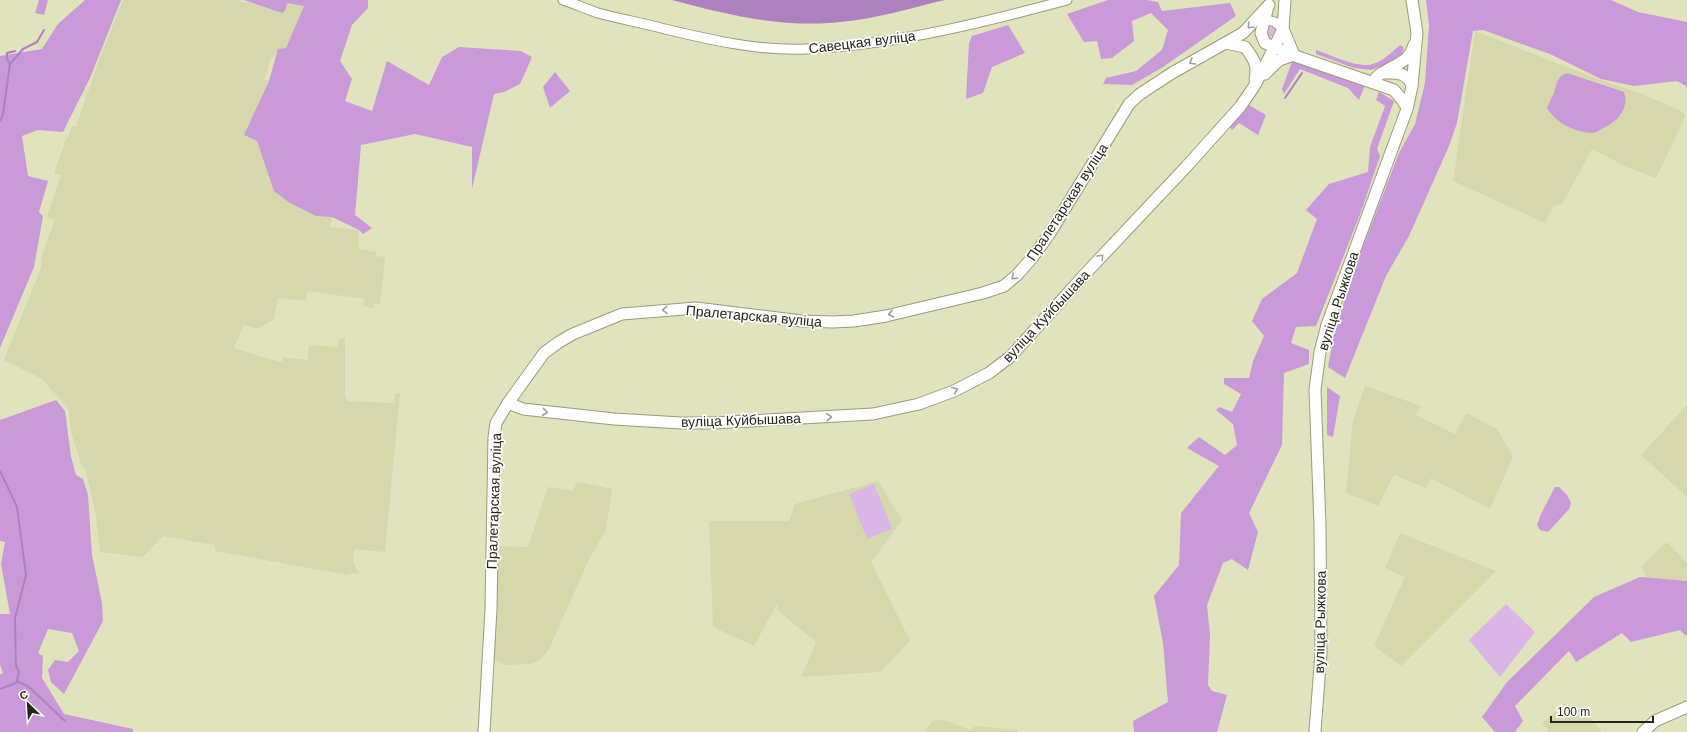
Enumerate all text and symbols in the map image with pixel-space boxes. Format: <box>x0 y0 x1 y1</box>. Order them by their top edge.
one-way arrow <box>1247 21 1255 29</box>
street label: Савецкая вуліца <box>808 27 917 57</box>
one-way arrow <box>1189 57 1196 64</box>
street label: Пралетарская вуліца <box>1023 140 1111 264</box>
street label: вуліца Рыжкова <box>1315 249 1362 352</box>
one-way arrow <box>1096 254 1104 262</box>
street label: вуліца Куйбышава <box>999 267 1093 365</box>
one-way arrow <box>1011 272 1019 279</box>
street label: Пралетарская вуліца <box>685 302 823 330</box>
one-way arrow <box>662 305 668 314</box>
one-way arrow <box>888 310 895 318</box>
one-way arrow <box>950 387 958 395</box>
one-way arrow <box>542 407 548 416</box>
street label: вуліца Куйбышава <box>681 410 801 430</box>
one-way arrow <box>826 412 832 421</box>
street label: Пралетарская вуліца <box>484 432 504 570</box>
street label: вуліца Рыжкова <box>1311 570 1329 673</box>
north arrow <box>8 684 48 724</box>
text: С <box>18 688 30 702</box>
scale bar <box>1551 698 1653 724</box>
text: 100 m <box>1557 705 1590 719</box>

